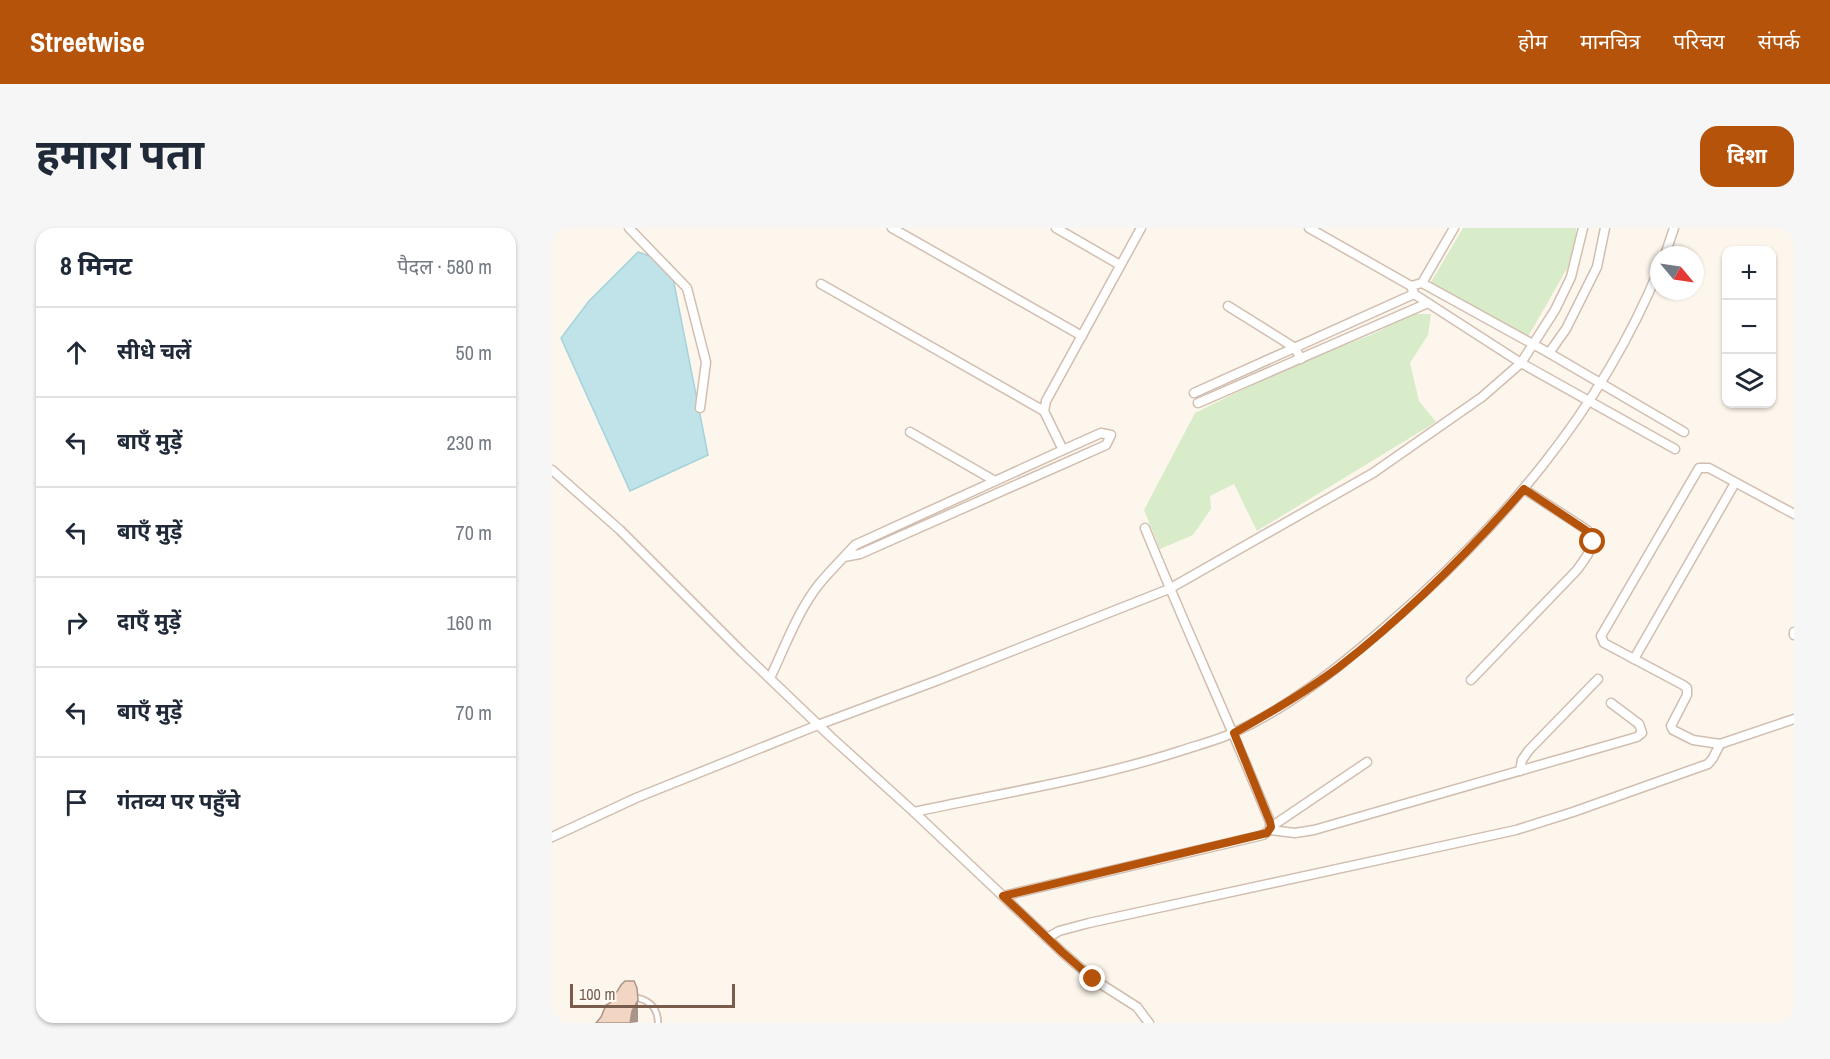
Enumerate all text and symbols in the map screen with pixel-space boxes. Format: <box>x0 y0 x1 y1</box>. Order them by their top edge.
text: Streetwise <box>30 23 145 61</box>
text: होम <box>1518 27 1547 56</box>
text: मानचित्र <box>1580 27 1640 56</box>
text: परिचय <box>1673 27 1725 56</box>
text: संपर्क <box>1758 27 1800 56</box>
text: हमारा पता <box>36 126 204 182</box>
button: दिशा <box>1700 126 1794 187</box>
north arrow <box>1650 246 1704 300</box>
map controls <box>1722 246 1776 408</box>
button: + <box>1722 246 1776 300</box>
text: 8 मिनट <box>60 248 132 283</box>
text: पैदल · 580 m <box>397 253 492 280</box>
button: − <box>1722 300 1776 354</box>
icon: ahead <box>60 336 93 369</box>
text: सीधे चलें <box>117 336 191 366</box>
text: 50 m <box>456 339 492 366</box>
button: layers <box>1722 354 1776 408</box>
icon: left <box>60 426 93 459</box>
text: बाएँ मुड़ें <box>117 426 182 456</box>
text: 230 m <box>446 429 492 456</box>
icon: left <box>60 516 93 549</box>
text: बाएँ मुड़ें <box>117 516 182 546</box>
text: 70 m <box>456 519 492 546</box>
route start <box>1579 528 1605 554</box>
icon: right <box>60 606 93 639</box>
text: दाएँ मुड़ें <box>117 606 181 636</box>
text: 160 m <box>446 609 492 636</box>
icon: left <box>60 696 93 729</box>
text: बाएँ मुड़ें <box>117 696 182 726</box>
text: 70 m <box>456 699 492 726</box>
icon: arrive <box>60 786 93 819</box>
text: गंतव्य पर पहुँचे <box>117 786 240 816</box>
route end <box>1079 965 1105 991</box>
scale bar <box>570 981 735 1008</box>
text: 100 m <box>579 983 615 1005</box>

